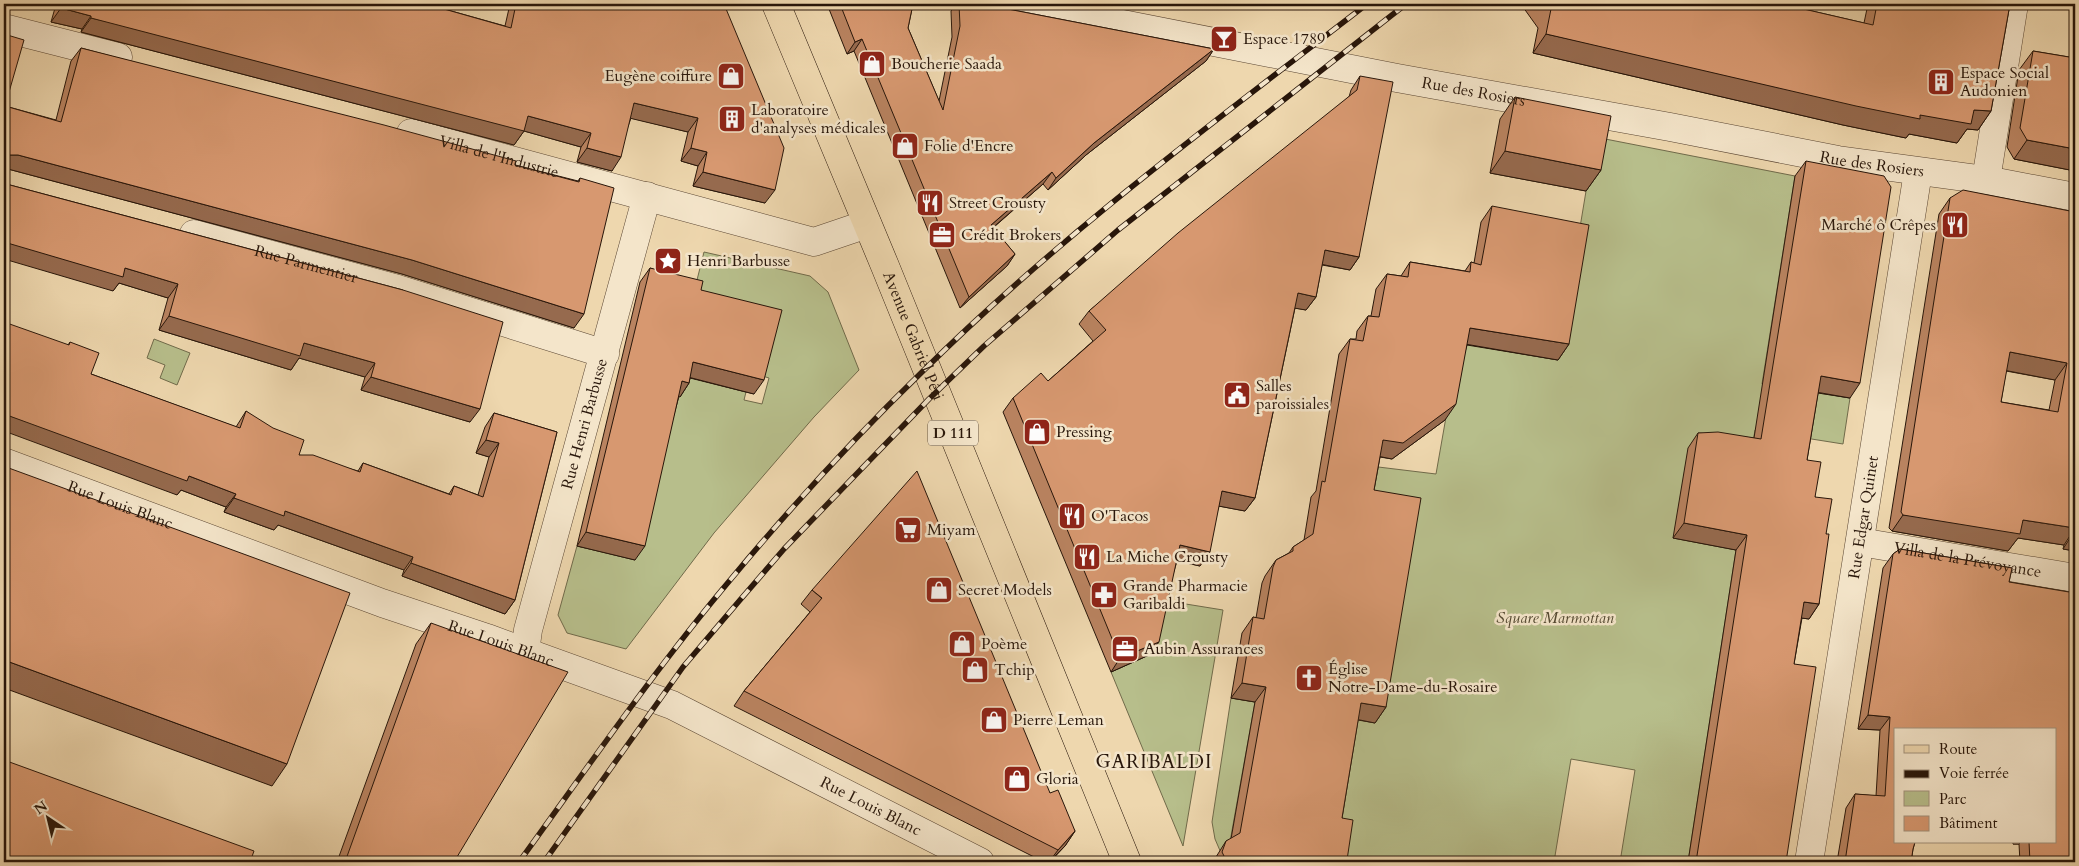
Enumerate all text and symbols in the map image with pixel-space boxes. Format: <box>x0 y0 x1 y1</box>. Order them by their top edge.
bar icon: Espace 1789 <box>1209 24 1239 54</box>
place label: Espace 1789 <box>1243 28 1325 50</box>
shop icon: Boucherie Saada <box>857 49 887 79</box>
place label: Boucherie Saada <box>891 53 1002 75</box>
shop icon: Eugène coiffure <box>716 61 746 91</box>
place label: Espace Social Audonien <box>1960 62 2049 102</box>
place label: Eugène coiffure <box>605 65 712 87</box>
building icon: Espace Social Audonien <box>1926 67 1956 97</box>
street label: Rue des Rosiers <box>1420 72 1527 112</box>
place label: Laboratoire d'analyses médicales <box>751 99 886 139</box>
building icon: Laboratoire d'analyses médicales <box>717 104 747 134</box>
street label: Villa de l'Industrie <box>436 130 561 183</box>
shop icon: Folie d'Encre <box>890 131 920 161</box>
place label: Folie d'Encre <box>924 135 1013 157</box>
street label: Rue des Rosiers <box>1818 146 1925 183</box>
restaurant icon: Street Crousty <box>915 188 945 218</box>
place label: Street Crousty <box>949 192 1047 214</box>
restaurant icon: Marché ô Crêpes <box>1940 210 1970 240</box>
place label: Marché ô Crêpes <box>1821 214 1936 236</box>
office icon: Crédit Brokers <box>927 220 957 250</box>
place label: Crédit Brokers <box>961 224 1061 246</box>
street label: Rue Parmentier <box>252 240 360 289</box>
place icon: Henri Barbusse <box>653 246 683 276</box>
place label: Henri Barbusse <box>687 250 790 272</box>
street label: Avenue Gabriel Péri <box>877 268 950 404</box>
street label: Rue Henri Barbusse <box>556 356 613 492</box>
place label: Salles paroissiales <box>1256 375 1329 415</box>
public building icon: Salles paroissiales <box>1222 380 1252 410</box>
shop icon: Pressing <box>1022 417 1052 447</box>
road number: D 111 <box>928 420 978 446</box>
place label: Pressing <box>1056 421 1112 443</box>
street label: Rue Edgar Quinet <box>1843 454 1884 580</box>
street label: Rue Louis Blanc <box>64 476 176 535</box>
restaurant icon: O'Tacos <box>1057 501 1087 531</box>
place label: O'Tacos <box>1091 505 1148 527</box>
supermarket icon: Miyam <box>893 515 923 545</box>
place label: Miyam <box>927 519 976 541</box>
street label: Villa de la Prévoyance <box>1892 537 2043 583</box>
restaurant icon: La Miche Crousty <box>1072 542 1102 572</box>
place label: La Miche Crousty <box>1106 546 1229 568</box>
shop icon: Secret Models <box>924 575 954 605</box>
place label: Grande Pharmacie Garibaldi <box>1123 575 1248 615</box>
place label: Secret Models <box>958 579 1052 601</box>
pharmacy icon: Grande Pharmacie Garibaldi <box>1089 580 1119 610</box>
park label: Square Marmottan <box>1496 607 1614 629</box>
street label: Rue Louis Blanc <box>445 615 557 672</box>
shop icon: Poème <box>947 629 977 659</box>
place label: Poème <box>981 633 1027 655</box>
office icon: Aubin Assurances <box>1110 634 1140 664</box>
place label: Aubin Assurances <box>1144 638 1263 660</box>
shop icon: Tchip <box>960 655 990 685</box>
place label: Église Notre-Dame-du-Rosaire <box>1328 658 1497 698</box>
place label: Tchip <box>994 659 1035 681</box>
church icon: Église Notre-Dame-du-Rosaire <box>1294 663 1324 693</box>
shop icon: Pierre Leman <box>979 705 1009 735</box>
place label: Pierre Leman <box>1013 709 1104 731</box>
legend <box>1894 728 2056 844</box>
text: Route <box>1939 739 1977 759</box>
district label: GARIBALDI <box>1095 749 1213 775</box>
text: Voie ferrée <box>1939 763 2009 783</box>
shop icon: Gloria <box>1002 764 1032 794</box>
place label: Gloria <box>1036 768 1079 790</box>
street label: Rue Louis Blanc <box>816 771 925 841</box>
text: Parc <box>1939 789 1967 809</box>
north arrow <box>22 794 72 844</box>
text: N <box>30 796 51 819</box>
text: Bâtiment <box>1939 813 1998 833</box>

